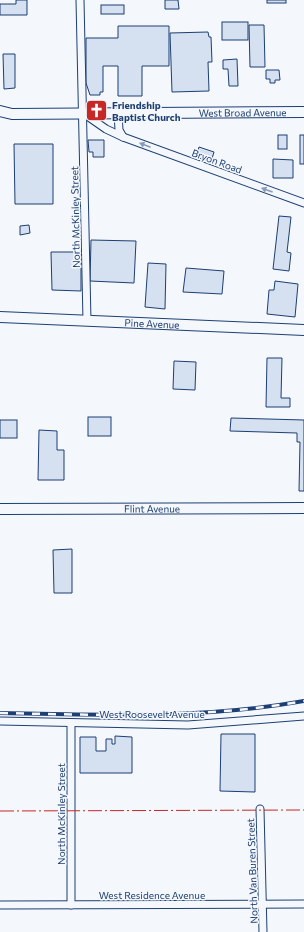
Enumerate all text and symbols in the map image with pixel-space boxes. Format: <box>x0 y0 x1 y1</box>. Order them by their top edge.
church icon: Friendship Baptist Church <box>84 98 110 124</box>
place label: Friendship Baptist Church <box>112 99 181 123</box>
street label: West Broad Avenue <box>199 106 287 119</box>
one-way arrow <box>139 142 151 148</box>
street label: Bryon Road <box>190 146 244 176</box>
street label: North McKinley Street <box>68 166 82 268</box>
one-way arrow <box>261 187 273 193</box>
street label: Pine Avenue <box>124 316 180 331</box>
street label: Flint Avenue <box>124 502 180 515</box>
street label: West Roosevelt Avenue <box>99 708 205 720</box>
street label: North McKinley Street <box>55 763 67 865</box>
street label: North Van Buren Street <box>244 818 260 924</box>
street label: West Residence Avenue <box>99 889 205 901</box>

